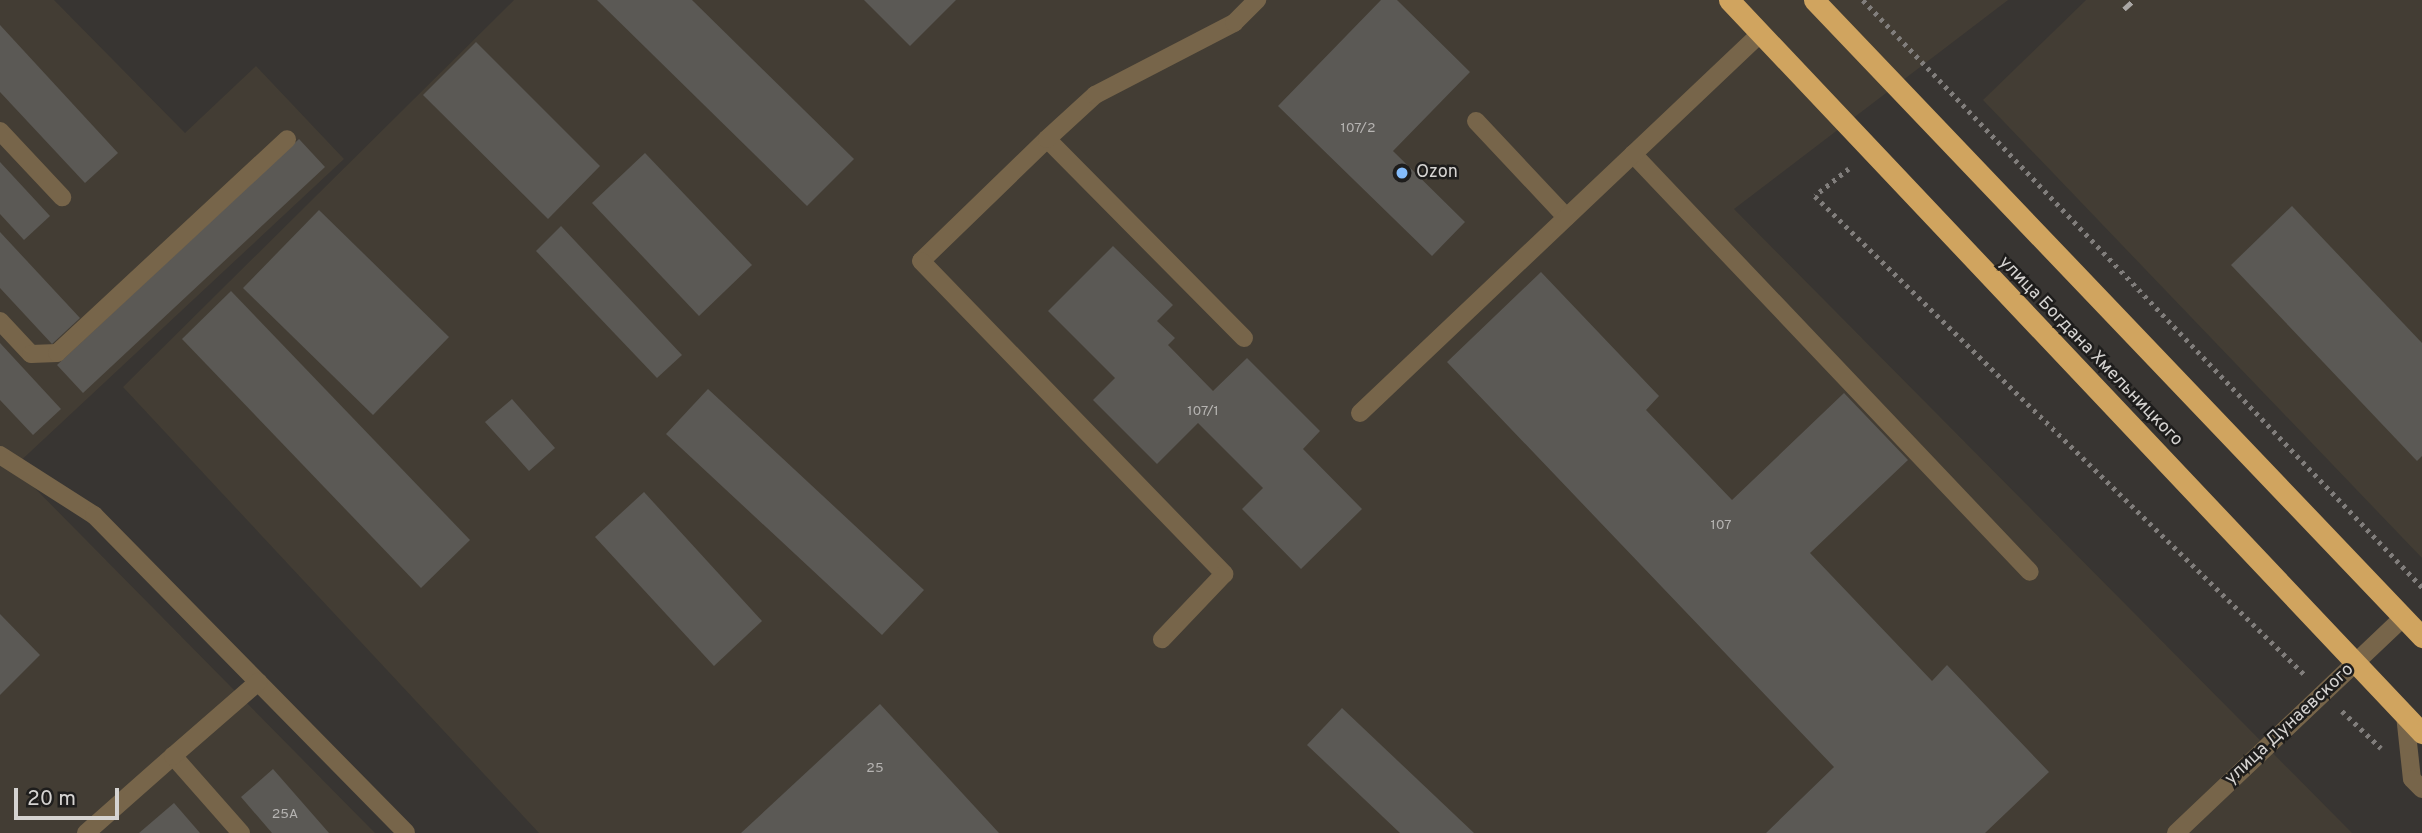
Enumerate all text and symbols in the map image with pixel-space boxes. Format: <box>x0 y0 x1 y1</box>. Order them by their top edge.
house number: 107/2 <box>1341 121 1375 137</box>
place label: Ozon <box>1416 162 1458 184</box>
marker: Ozon <box>1394 165 1410 181</box>
street label: улица Богдана Хмельницкого <box>1993 253 2187 451</box>
house number: 107/1 <box>1187 404 1219 420</box>
house number: 107 <box>1710 518 1732 534</box>
street label: улица Дунаевского <box>2221 660 2359 790</box>
house number: 25 <box>866 761 884 777</box>
scale bar <box>18 774 122 818</box>
text: 20 m <box>27 786 76 813</box>
house number: 25А <box>272 807 298 823</box>

